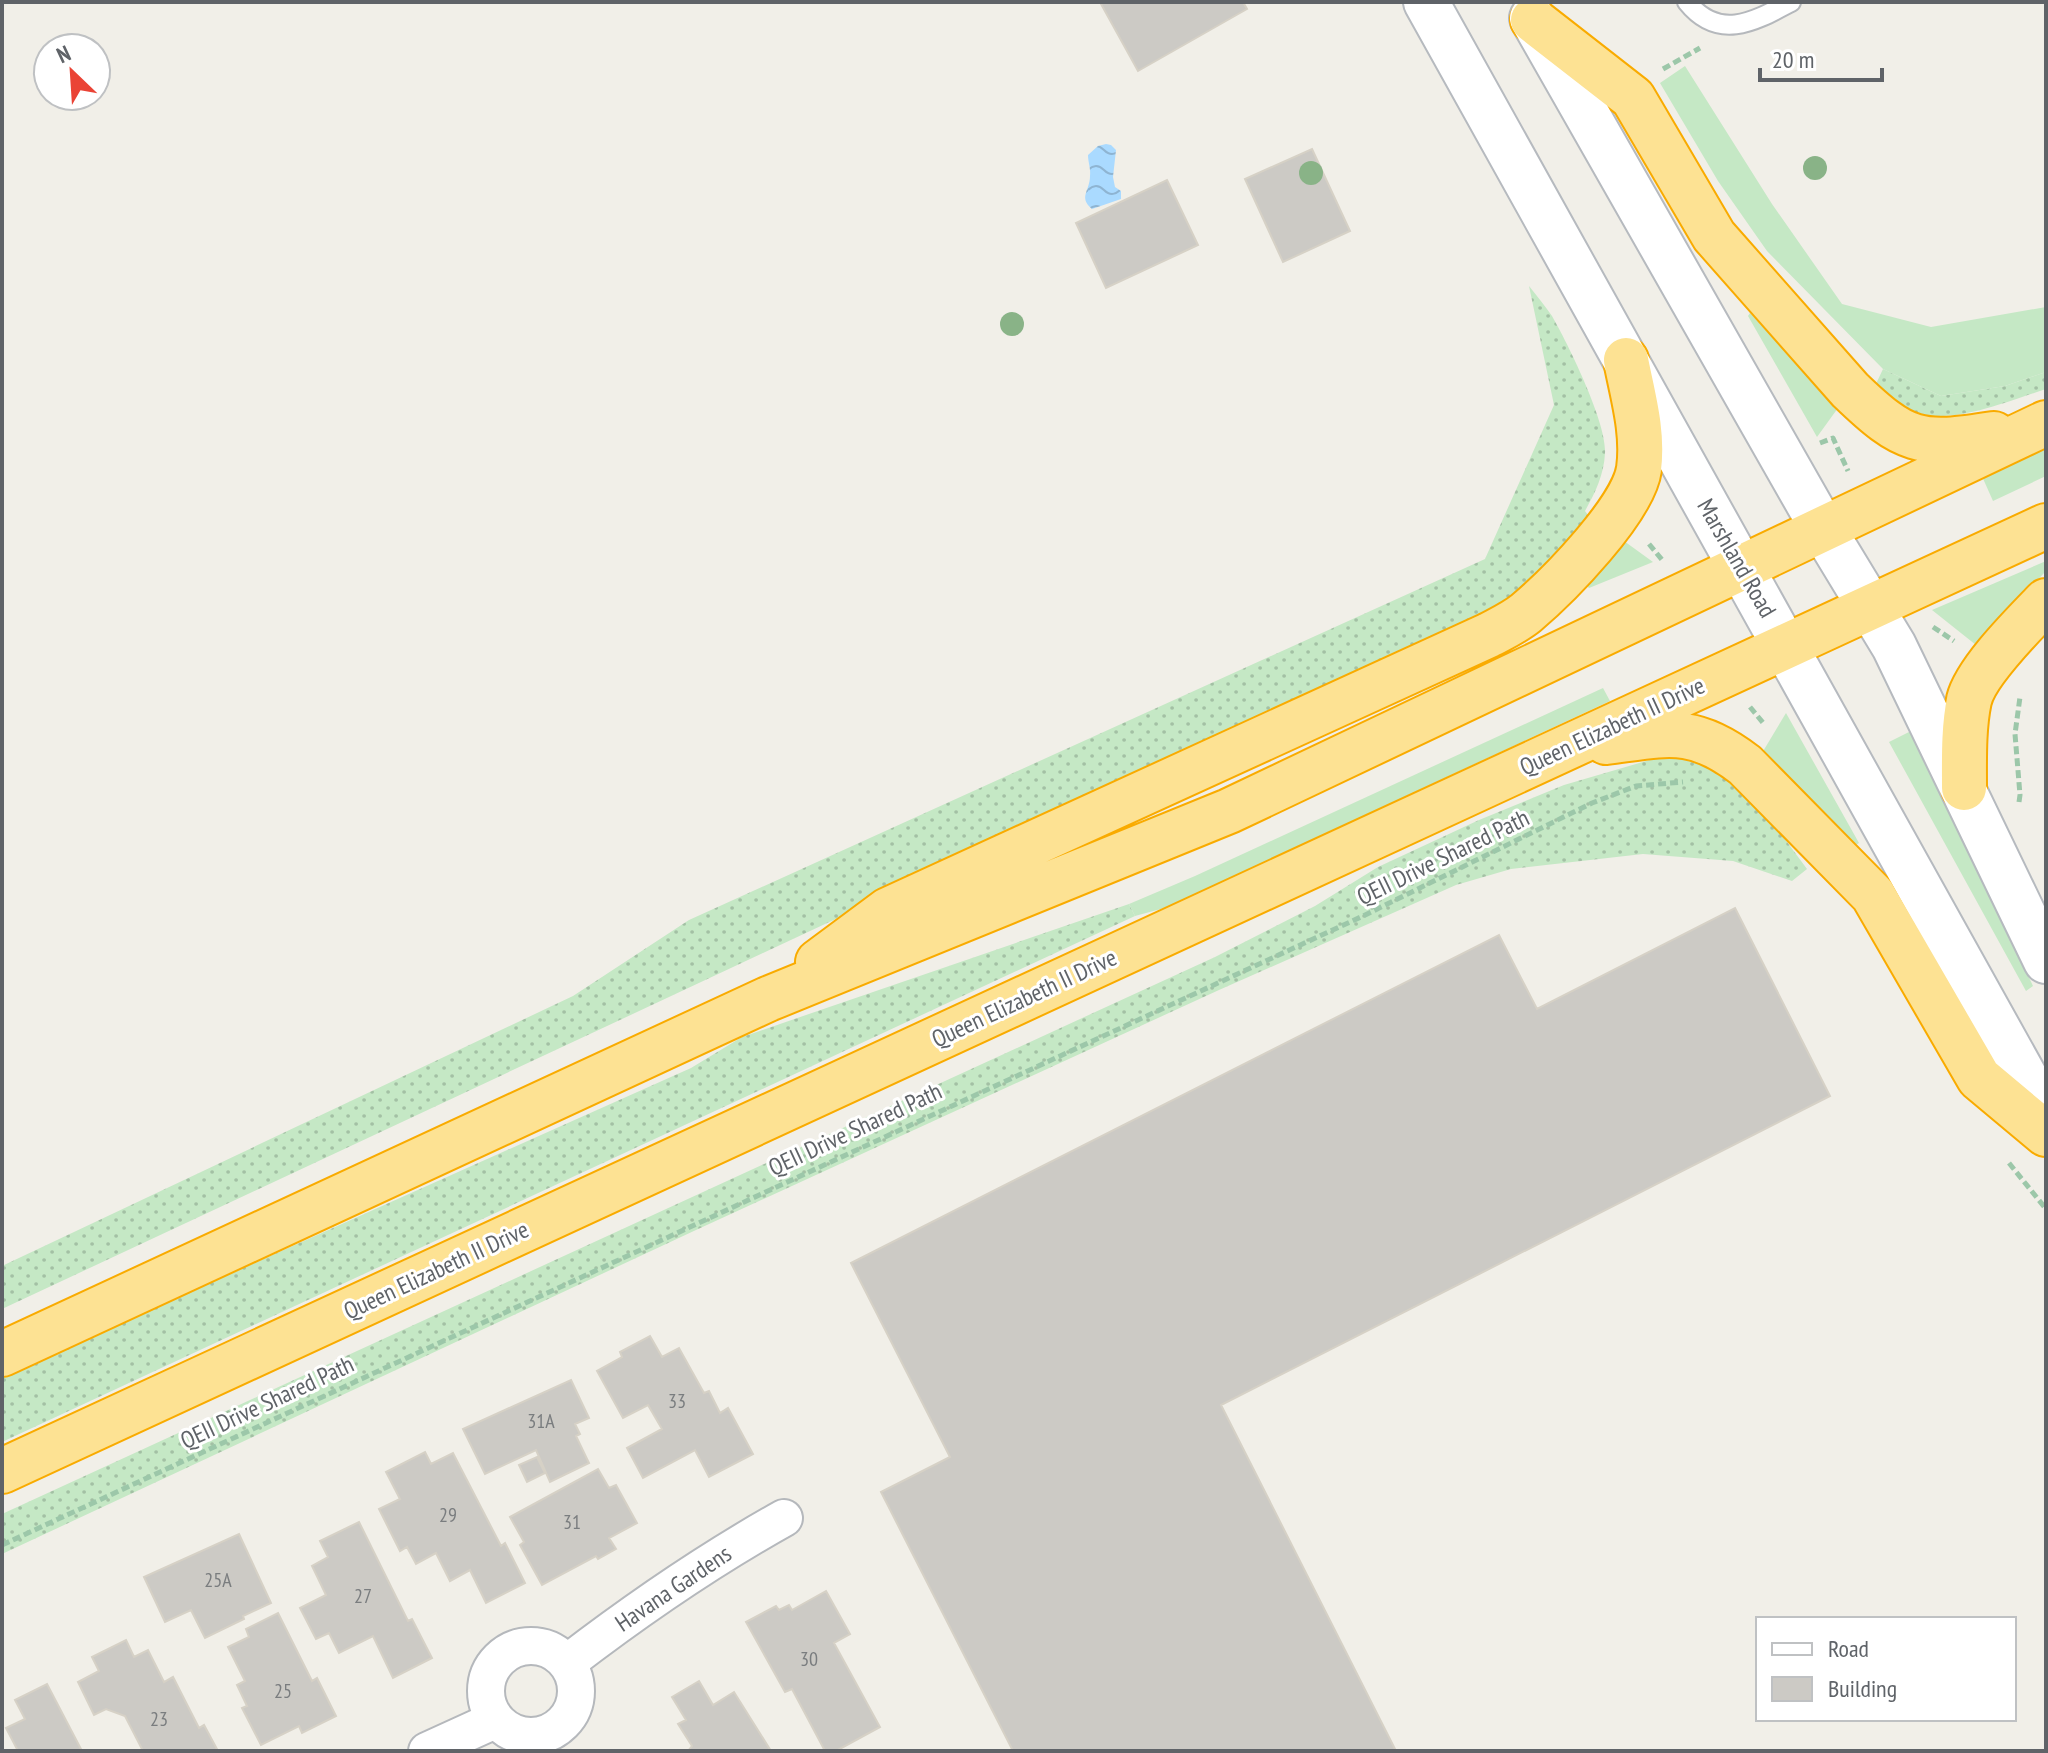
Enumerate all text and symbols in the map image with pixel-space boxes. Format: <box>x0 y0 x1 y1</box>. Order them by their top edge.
north arrow <box>32 32 112 112</box>
scale bar <box>1760 32 1882 82</box>
text: N <box>52 39 75 69</box>
text: 20 m <box>1772 44 1814 75</box>
street label: Marshland Road <box>1691 493 1783 623</box>
street label: Queen Elizabeth II Drive <box>1515 670 1709 782</box>
street label: QEII Drive Shared Path <box>1352 802 1534 912</box>
street label: Queen Elizabeth II Drive <box>927 942 1121 1054</box>
street label: QEII Drive Shared Path <box>763 1075 947 1183</box>
street label: Queen Elizabeth II Drive <box>339 1214 533 1326</box>
street label: QEII Drive Shared Path <box>175 1348 359 1456</box>
house number: 33 <box>668 1388 686 1414</box>
house number: 31A <box>527 1408 555 1434</box>
house number: 29 <box>439 1502 457 1528</box>
house number: 31 <box>563 1509 581 1535</box>
street label: Havana Gardens <box>609 1538 737 1638</box>
house number: 25A <box>204 1567 232 1593</box>
house number: 27 <box>354 1583 372 1609</box>
legend <box>1756 1617 2016 1721</box>
text: Road <box>1828 1633 1869 1664</box>
house number: 30 <box>800 1646 818 1672</box>
text: Building <box>1828 1673 1897 1704</box>
house number: 25 <box>274 1678 292 1704</box>
house number: 23 <box>150 1706 168 1732</box>

